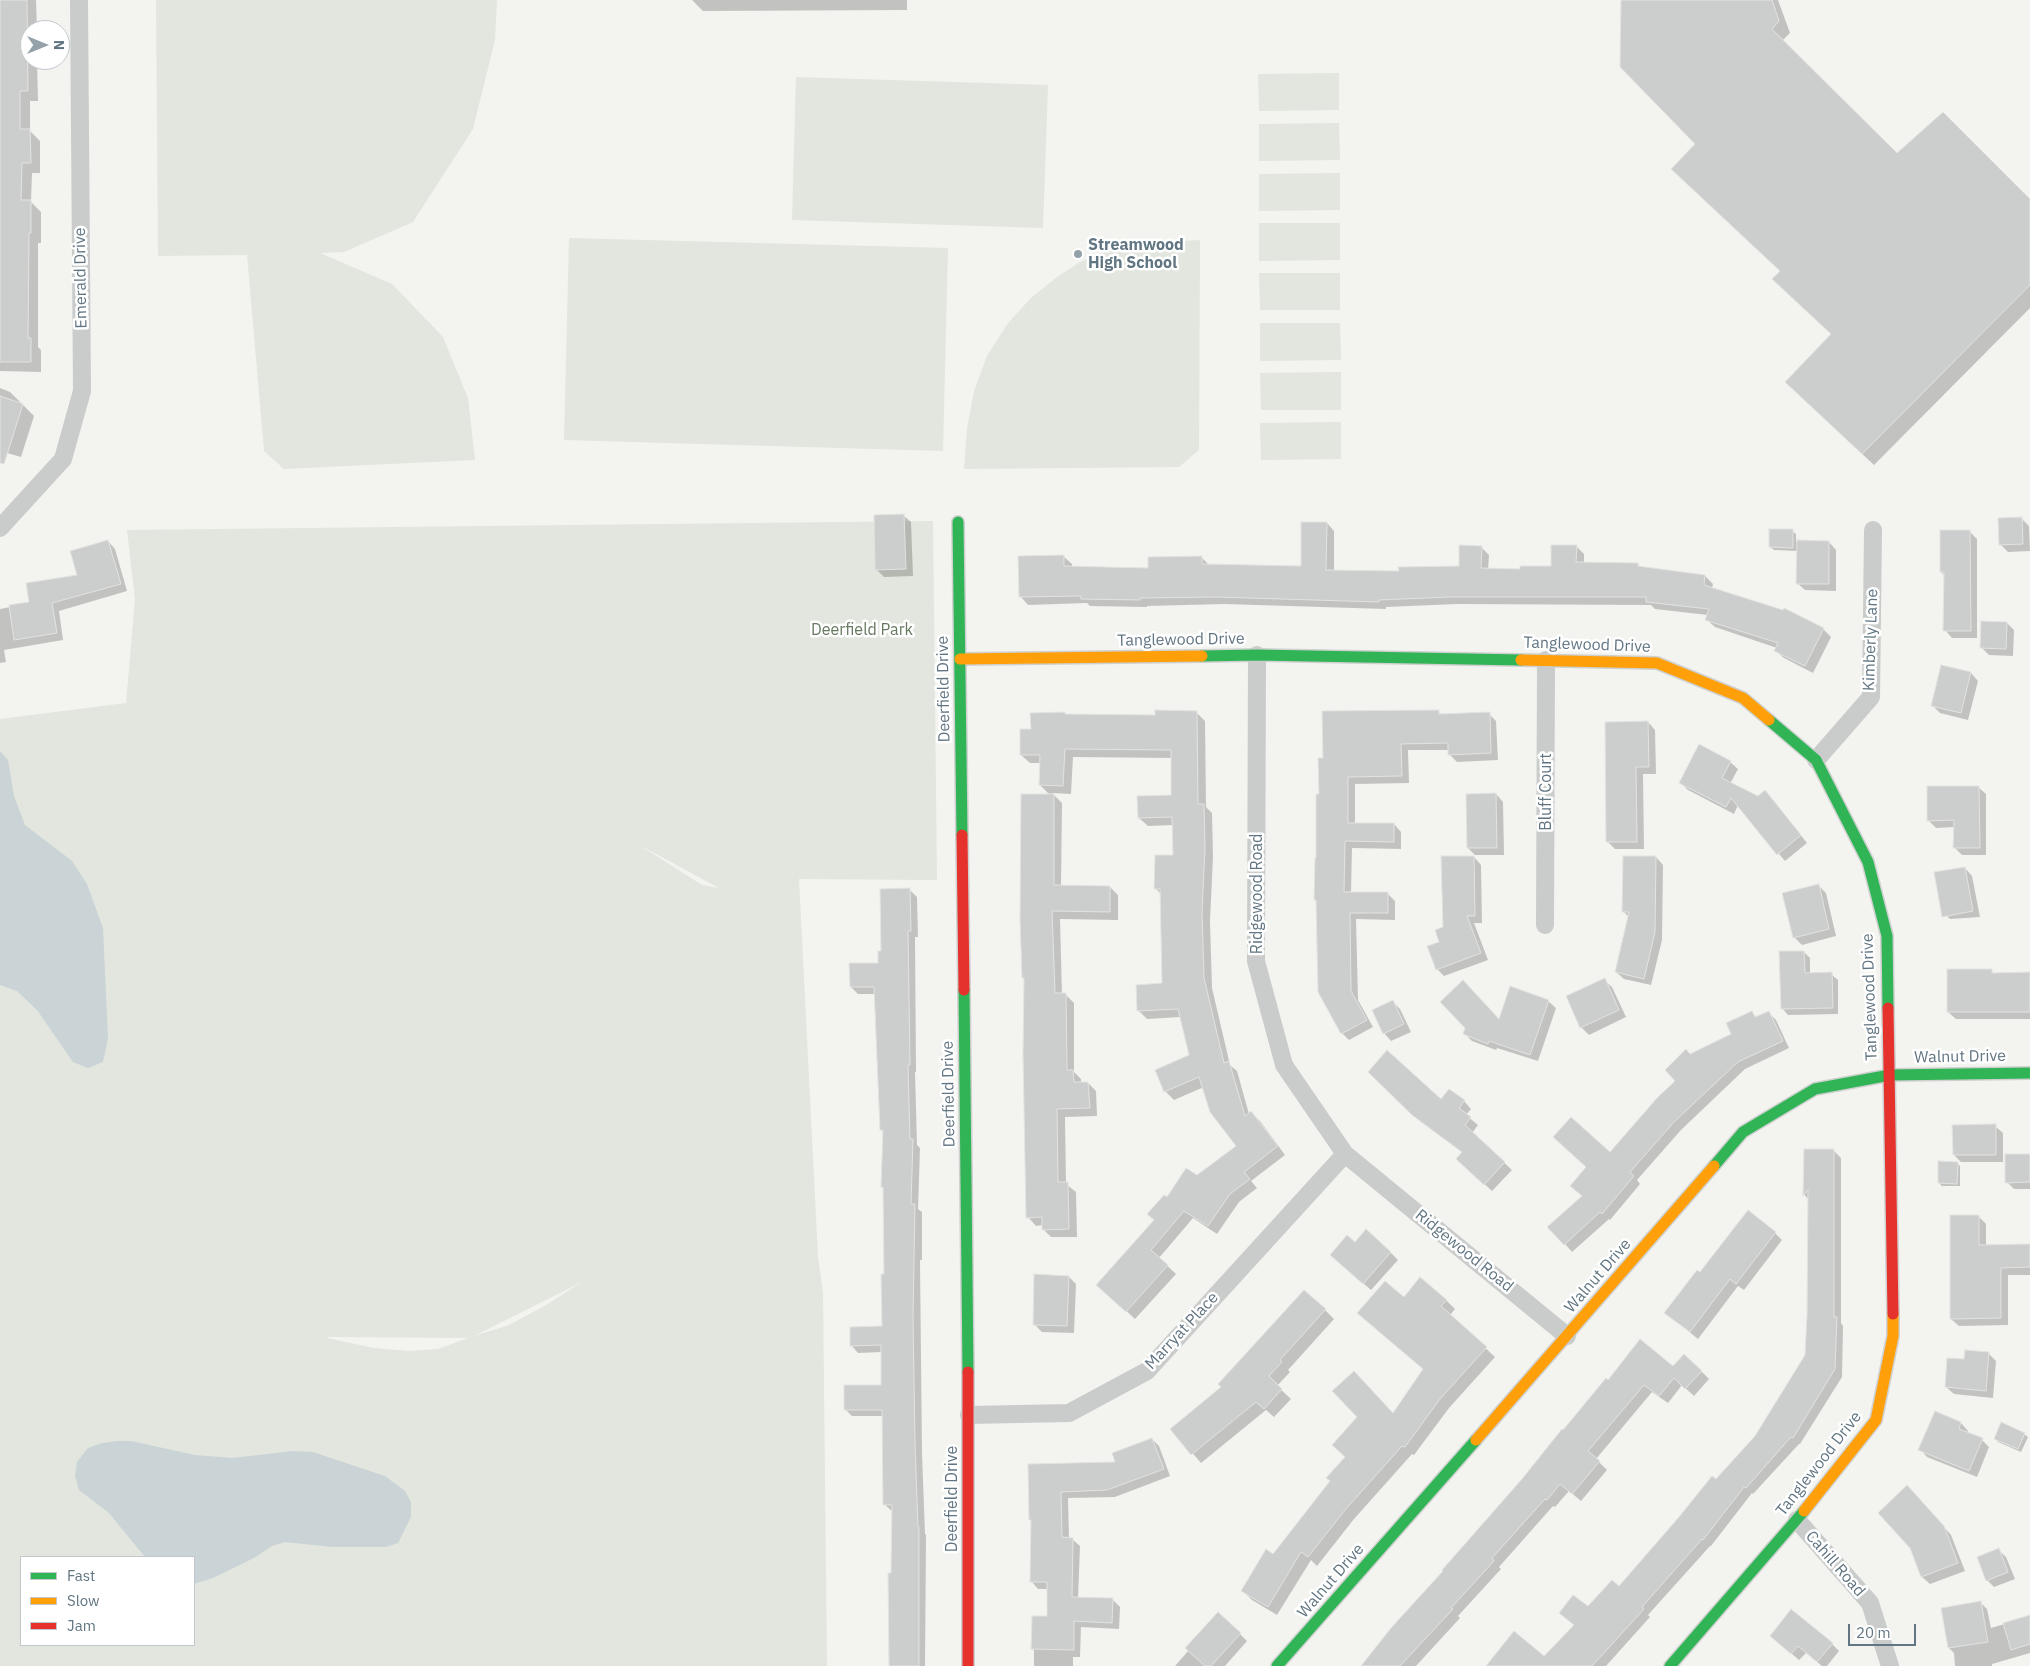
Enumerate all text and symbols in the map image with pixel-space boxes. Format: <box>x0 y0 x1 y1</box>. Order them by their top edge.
north arrow <box>20 20 70 70</box>
text: N <box>50 40 68 50</box>
street label: Emerald Drive <box>71 227 91 329</box>
place label: Streamwood High School <box>1088 235 1184 273</box>
marker: Streamwood High School <box>1072 248 1084 260</box>
street label: Kimberly Lane <box>1860 588 1882 692</box>
park label: Deerfield Park <box>811 620 913 640</box>
street label: Tanglewood Drive <box>1117 629 1245 651</box>
street label: Tanglewood Drive <box>1523 633 1651 657</box>
street label: Deerfield Drive <box>933 636 955 742</box>
street label: Bluff Court <box>1536 753 1556 831</box>
street label: Ridgewood Road <box>1247 834 1267 954</box>
street label: Tanglewood Drive <box>1858 933 1882 1061</box>
street label: Deerfield Drive <box>938 1041 960 1147</box>
street label: Walnut Drive <box>1914 1047 2006 1067</box>
street label: Ridgewood Road <box>1411 1206 1517 1296</box>
street label: Walnut Drive <box>1561 1235 1635 1317</box>
street label: Marryat Place <box>1141 1288 1223 1374</box>
street label: Tanglewood Drive <box>1772 1408 1866 1520</box>
street label: Deerfield Drive <box>942 1446 962 1552</box>
street label: Cahill Road <box>1801 1527 1869 1601</box>
street label: Walnut Drive <box>1294 1540 1368 1622</box>
legend <box>20 1556 195 1646</box>
text: Fast <box>67 1566 95 1585</box>
text: Slow <box>67 1591 100 1610</box>
scale bar <box>1850 1614 1918 1646</box>
text: Jam <box>67 1616 96 1635</box>
text: 20 m <box>1856 1623 1891 1642</box>

